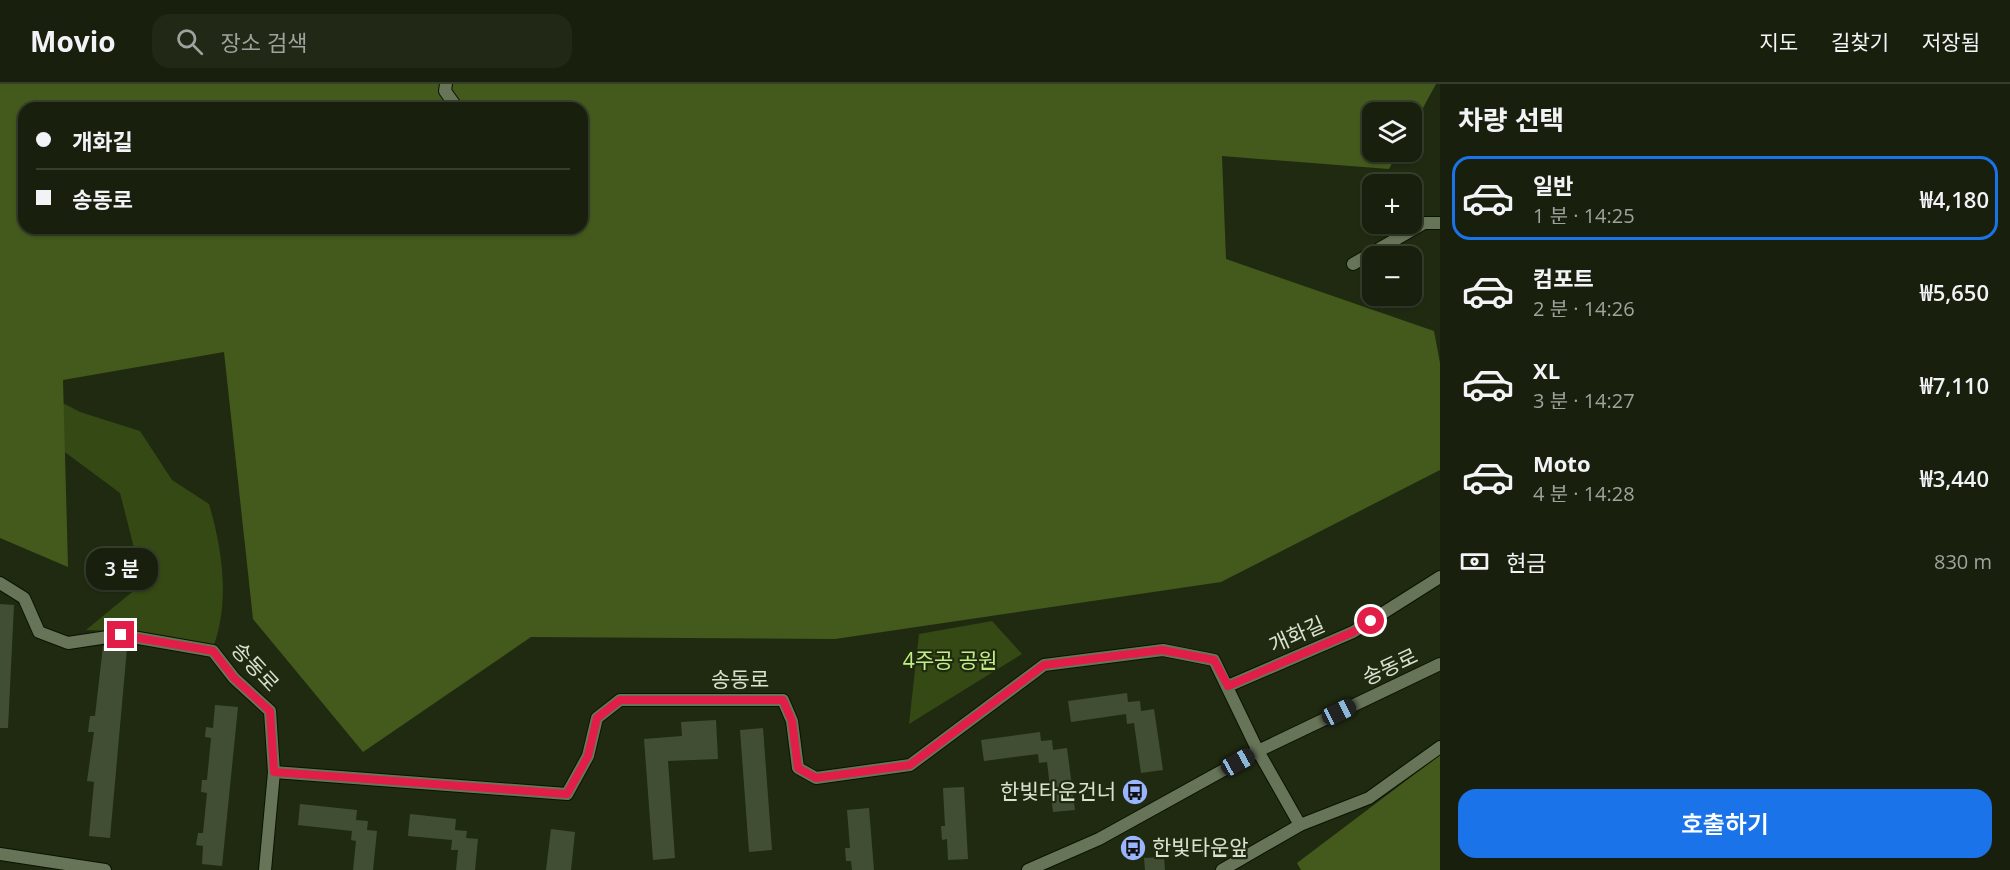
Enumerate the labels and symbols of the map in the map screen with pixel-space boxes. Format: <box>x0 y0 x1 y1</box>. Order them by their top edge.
callout: 3 분 <box>85 548 157 590</box>
route start <box>1357 607 1384 634</box>
street label: 개화길 <box>1264 610 1329 659</box>
route end <box>107 621 134 648</box>
street label: 송동로 <box>226 636 286 697</box>
street label: 송동로 <box>1357 641 1422 691</box>
park label: 4주공 공원 <box>903 646 997 674</box>
street label: 송동로 <box>711 665 769 693</box>
car <box>1319 696 1359 728</box>
car <box>1218 745 1258 779</box>
place label: 한빛타운건너 <box>1000 777 1116 805</box>
bus stop icon: 한빛타운건너 <box>1120 777 1150 807</box>
bus stop icon: 한빛타운앞 <box>1118 833 1148 863</box>
place label: 한빛타운앞 <box>1152 833 1249 861</box>

